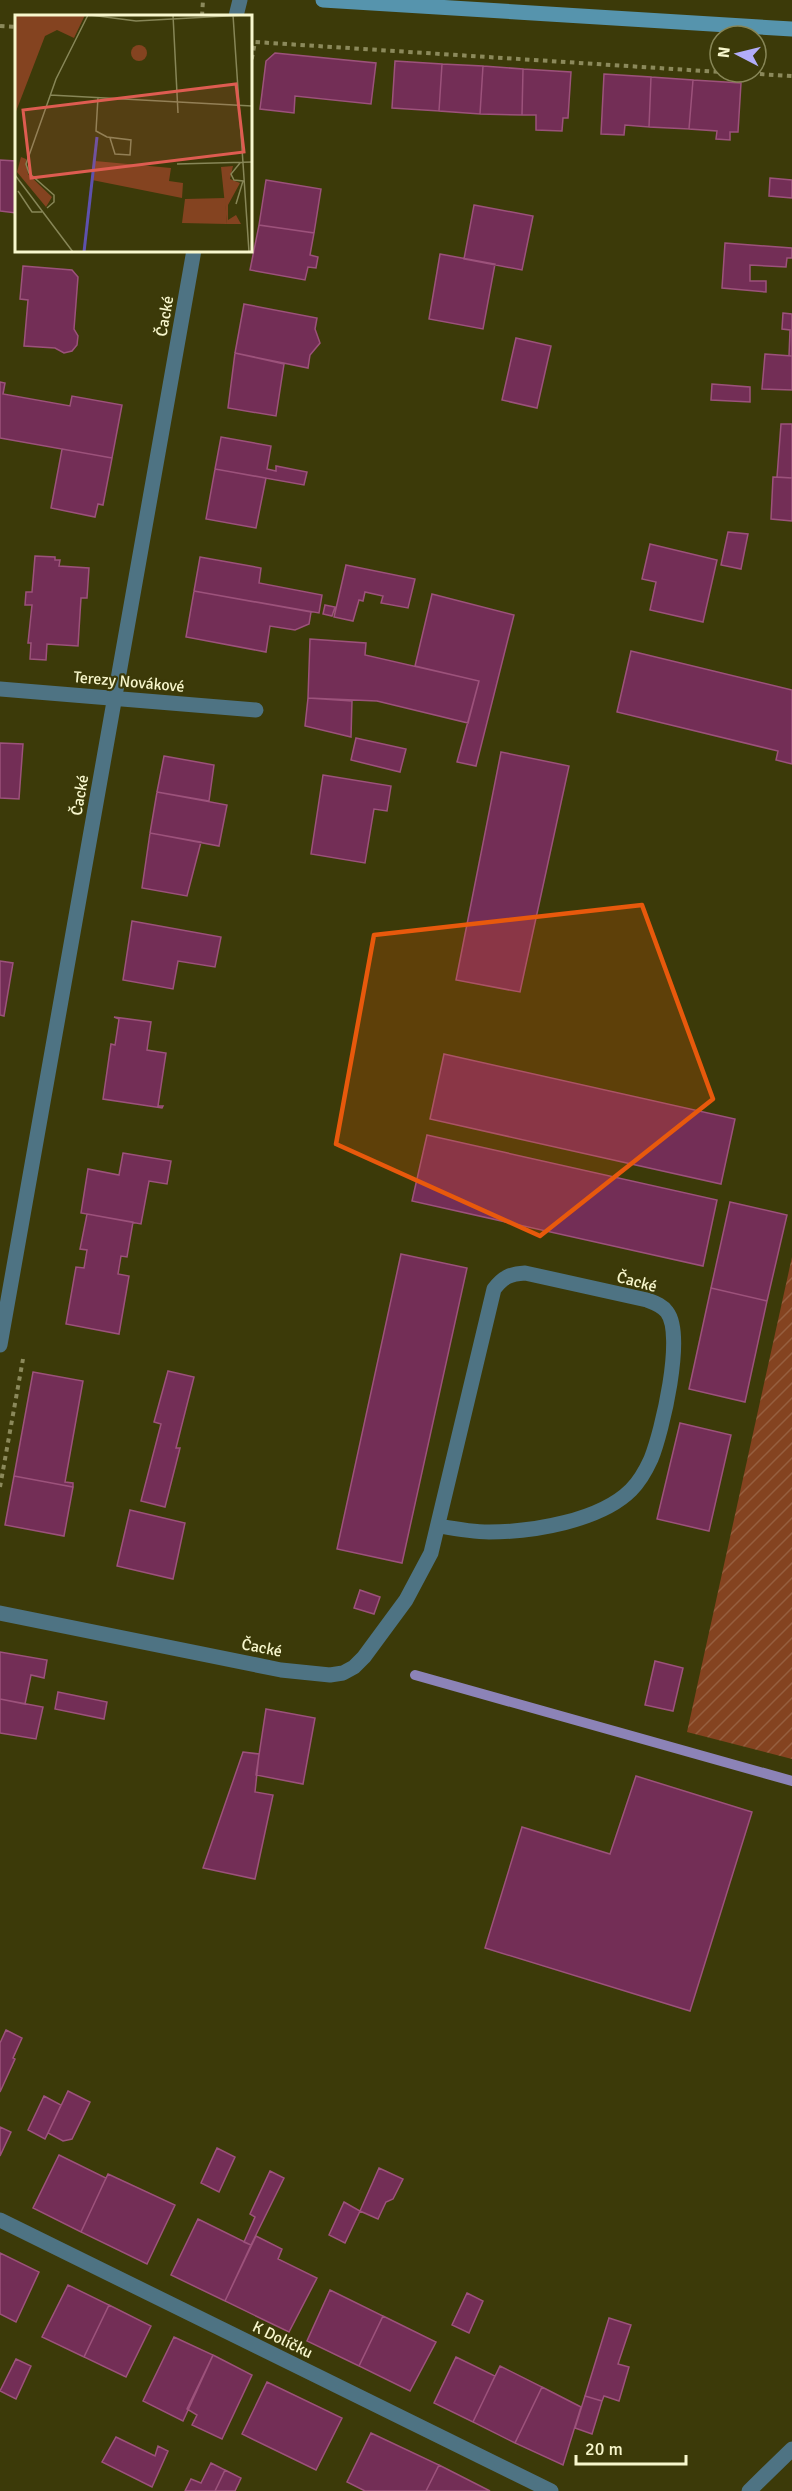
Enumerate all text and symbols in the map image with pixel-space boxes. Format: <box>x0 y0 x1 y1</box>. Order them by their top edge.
inset map <box>15 15 252 252</box>
north arrow <box>708 24 768 84</box>
text: N <box>714 46 735 59</box>
street label: Čacké <box>152 294 178 338</box>
street label: Terezy Novákové <box>72 667 185 697</box>
street label: Čacké <box>67 773 93 817</box>
street label: Čacké <box>614 1267 659 1297</box>
street label: Čacké <box>240 1634 284 1662</box>
street label: K Dolíčku <box>249 2317 316 2363</box>
scale bar <box>576 2428 686 2466</box>
text: 20 m <box>585 2438 623 2460</box>

